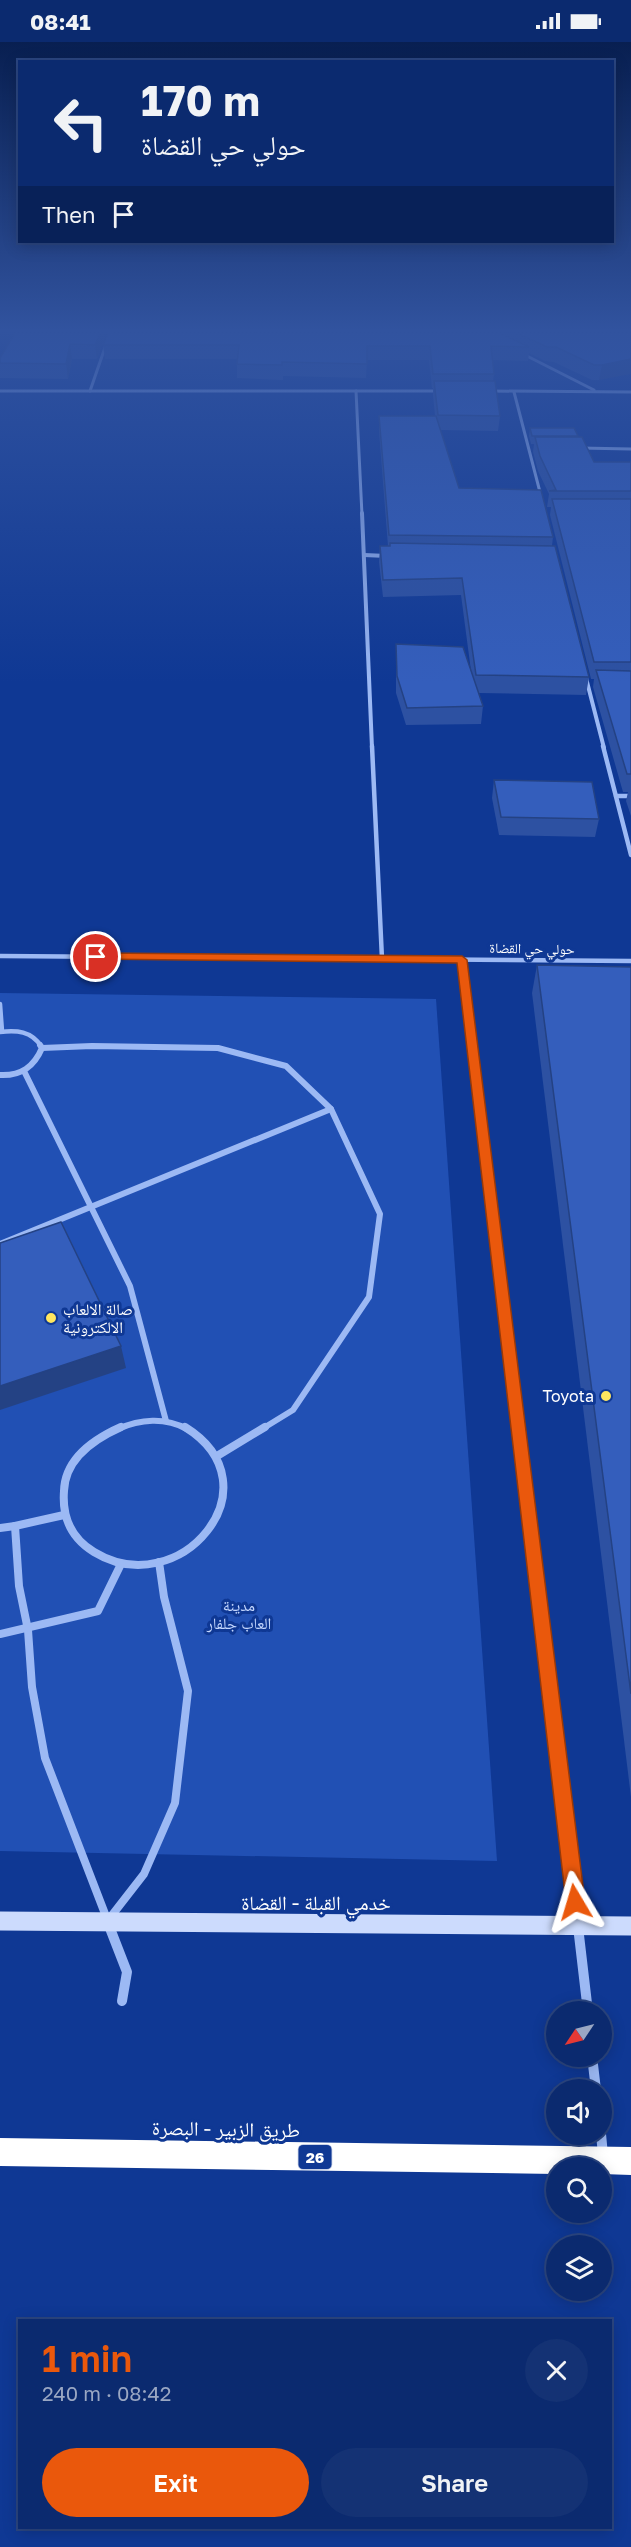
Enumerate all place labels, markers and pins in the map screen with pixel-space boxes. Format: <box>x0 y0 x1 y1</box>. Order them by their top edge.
pin <box>70 931 121 982</box>
place label: صالة الالعاب الالكترونية <box>63 1299 133 1337</box>
marker: صالة الالعاب الالكترونية <box>44 1311 58 1325</box>
place label: Toyota <box>543 1386 594 1406</box>
marker: Toyota <box>599 1389 613 1403</box>

